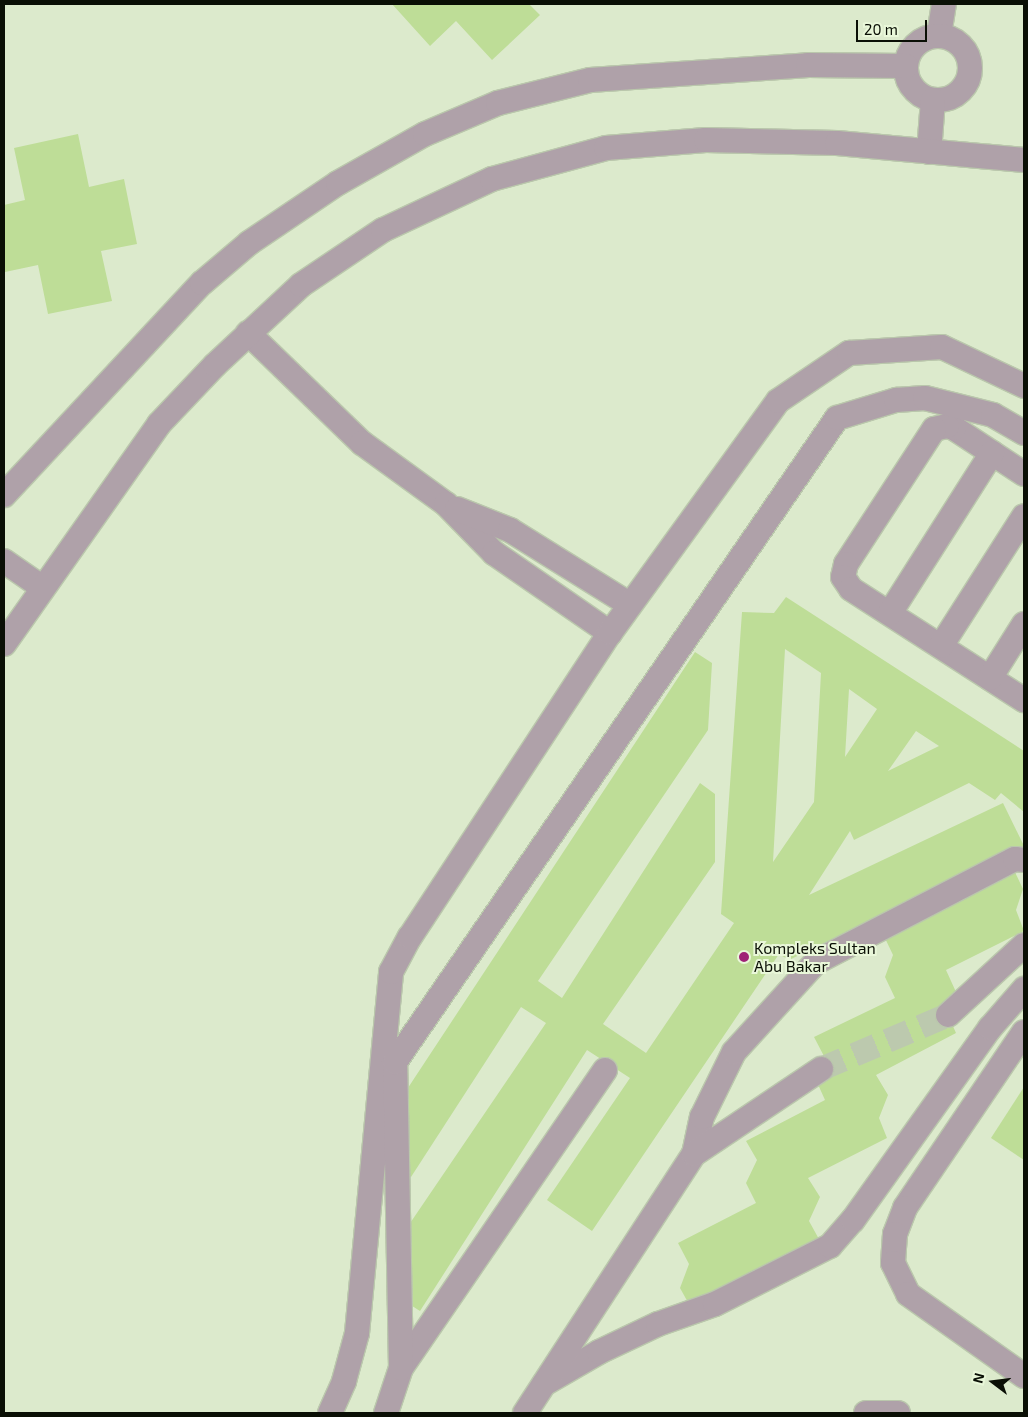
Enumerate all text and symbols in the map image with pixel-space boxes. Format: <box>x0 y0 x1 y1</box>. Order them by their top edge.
scale bar <box>858 10 929 42</box>
text: 20 m <box>864 20 898 38</box>
place label: Kompleks Sultan Abu Bakar <box>754 938 876 976</box>
marker: Kompleks Sultan Abu Bakar <box>738 951 750 963</box>
north arrow <box>968 1357 1018 1407</box>
text: N <box>969 1371 988 1385</box>

